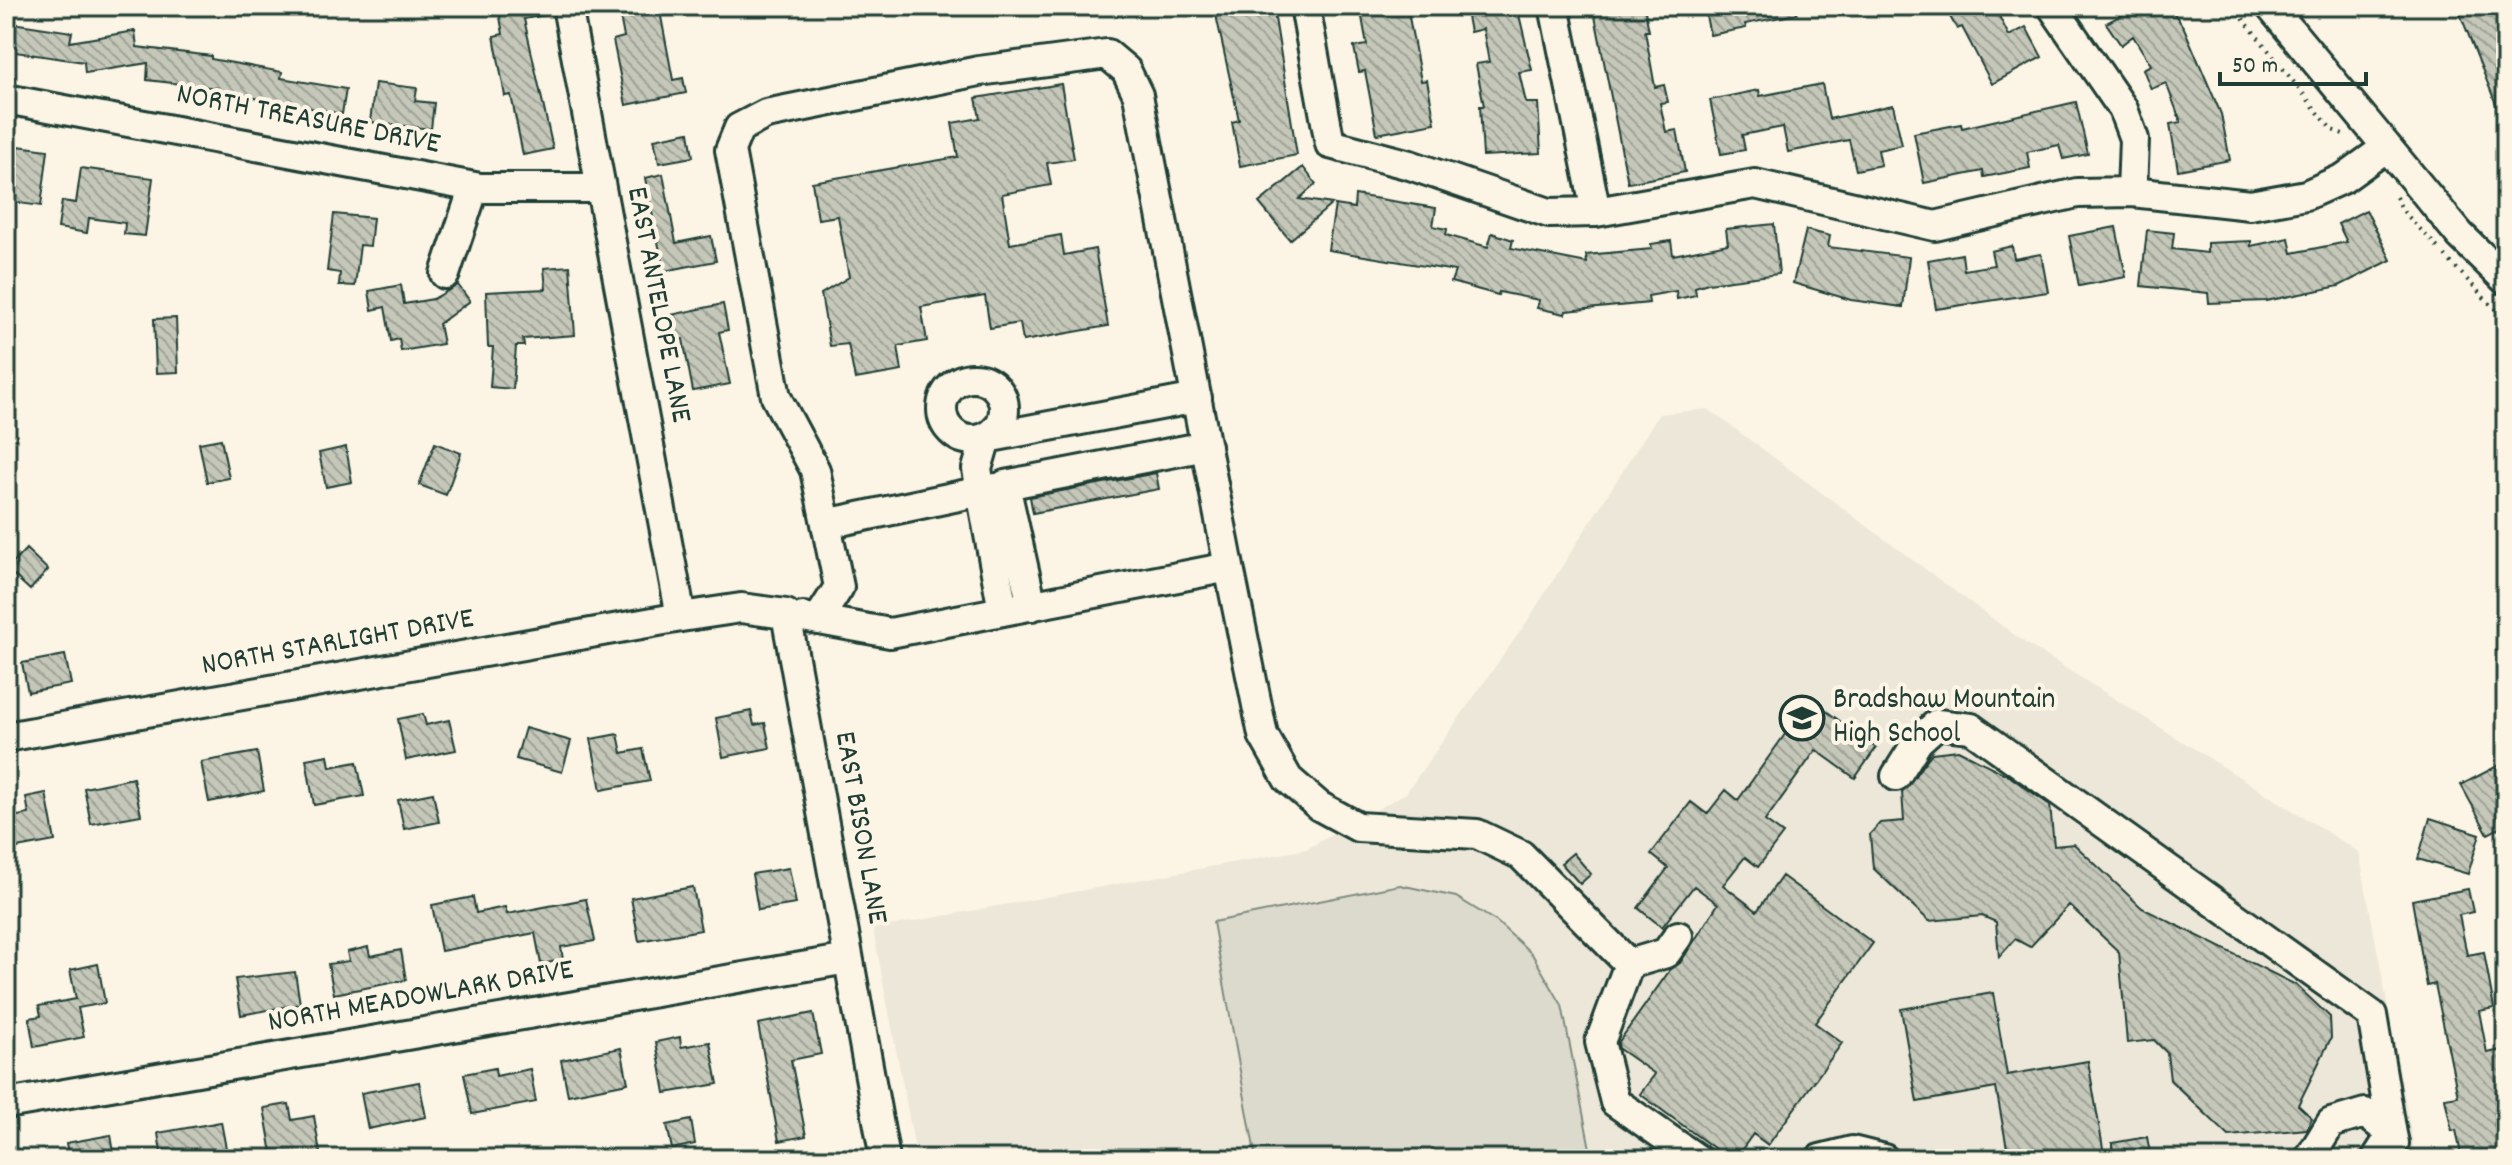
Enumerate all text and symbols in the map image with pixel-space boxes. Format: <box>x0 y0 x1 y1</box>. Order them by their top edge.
scale bar <box>2220 36 2366 86</box>
text: 50 m <box>2232 50 2278 84</box>
street label: NORTH TREASURE DRIVE <box>172 74 444 168</box>
street label: EAST ANTELOPE LANE <box>613 183 701 427</box>
street label: NORTH STARLIGHT DRIVE <box>199 599 478 689</box>
place label: Bradshaw Mountain High School <box>1833 680 2055 757</box>
school or university icon: Bradshaw Mountain High School <box>1778 694 1826 742</box>
street label: EAST BISON LANE <box>821 728 897 928</box>
street label: NORTH MEADOWLARK DRIVE <box>265 950 578 1046</box>

